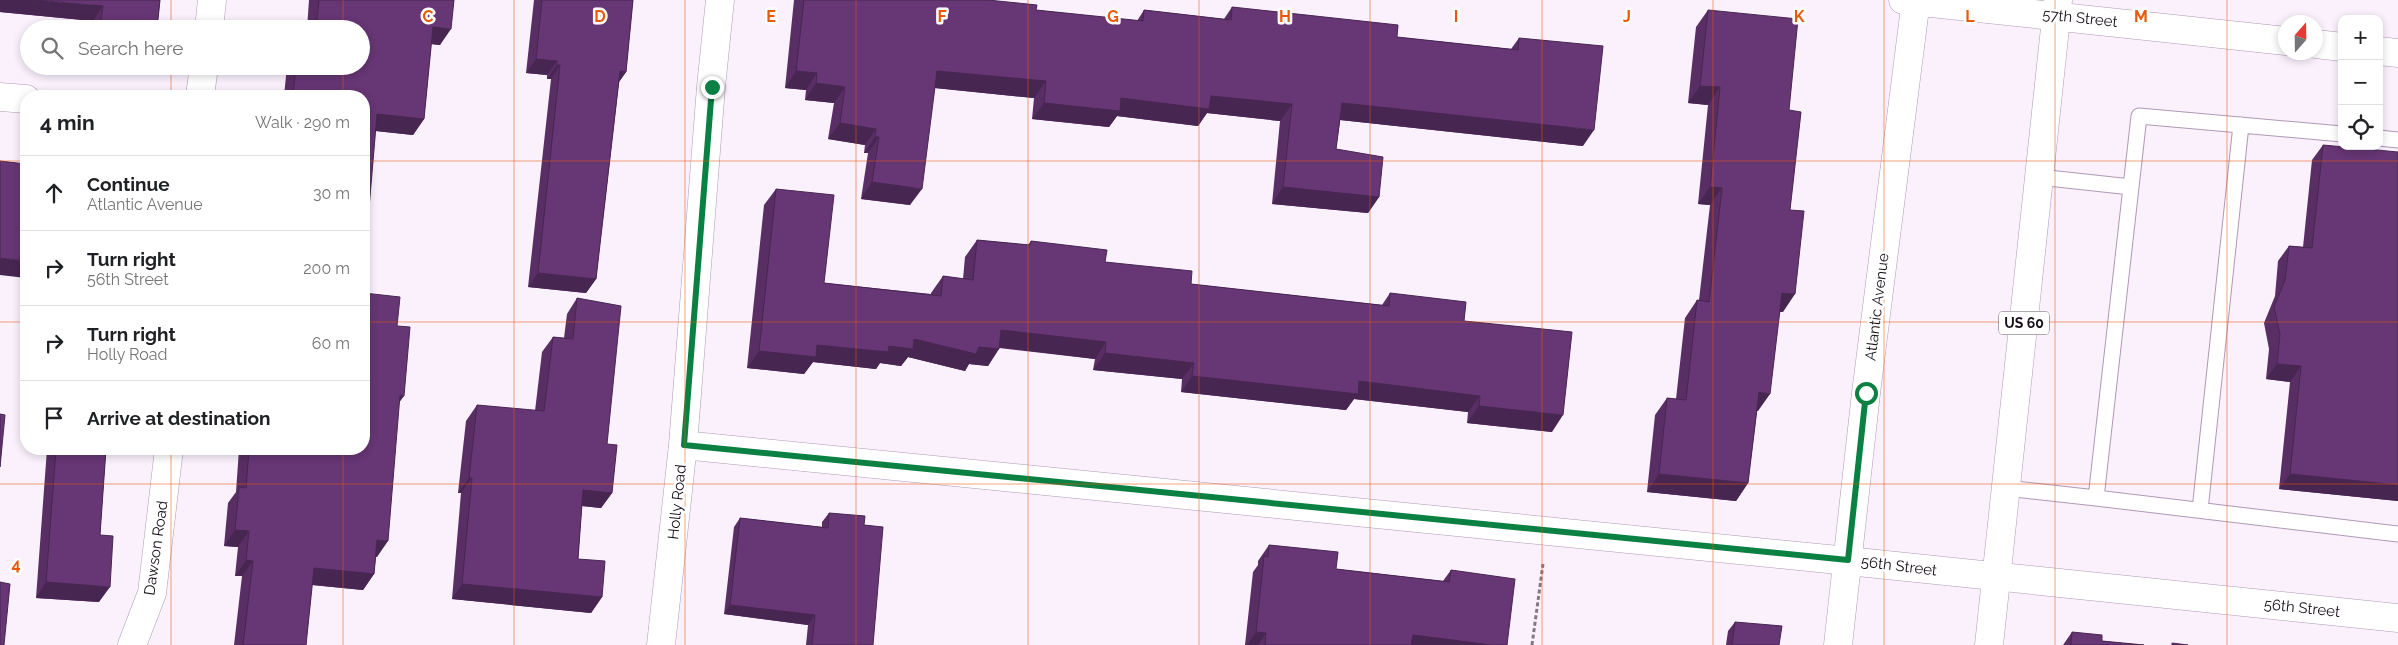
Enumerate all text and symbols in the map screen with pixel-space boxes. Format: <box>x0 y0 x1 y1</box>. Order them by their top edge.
street label: 57th Street <box>2042 5 2118 31</box>
text: C <box>423 7 434 26</box>
text: D <box>594 7 606 26</box>
text: E <box>766 7 776 26</box>
text: F <box>937 7 947 26</box>
text: G <box>1107 7 1119 26</box>
text: H <box>1279 7 1291 26</box>
text: I <box>1454 7 1458 26</box>
text: J <box>1623 7 1631 26</box>
text: K <box>1794 7 1805 26</box>
text: L <box>1965 7 1975 26</box>
text: M <box>2134 7 2148 26</box>
north arrow <box>2278 15 2323 60</box>
map controls <box>2338 15 2383 150</box>
button: + <box>2338 15 2383 60</box>
search box <box>20 20 370 75</box>
icon: search <box>38 34 66 62</box>
text: Search here <box>78 37 184 59</box>
button: − <box>2338 60 2383 105</box>
route end <box>701 76 724 99</box>
button: locate <box>2338 105 2383 150</box>
text: 4 min <box>40 110 95 135</box>
text: Walk · 290 m <box>255 113 350 132</box>
text: Continue <box>87 173 170 195</box>
icon: ahead <box>40 179 68 207</box>
text: 30 m <box>313 184 350 203</box>
text: Atlantic Avenue <box>87 195 203 214</box>
text: Turn right <box>87 248 176 270</box>
street label: Atlantic Avenue <box>1861 252 1893 362</box>
icon: right <box>40 254 68 282</box>
text: 200 m <box>303 259 350 278</box>
text: 56th Street <box>87 270 169 289</box>
road number: US 60 <box>1999 312 2049 334</box>
text: Turn right <box>87 323 176 345</box>
icon: right <box>40 329 68 357</box>
text: 60 m <box>312 334 350 353</box>
text: Holly Road <box>87 345 167 364</box>
route start <box>1855 382 1878 405</box>
icon: arrive <box>40 404 68 432</box>
text: Arrive at destination <box>87 407 271 429</box>
street label: Holly Road <box>664 464 690 540</box>
street label: Dawson Road <box>140 500 172 596</box>
street label: 56th Street <box>1860 552 1938 580</box>
text: 4 <box>11 555 21 574</box>
street label: 56th Street <box>2263 595 2341 621</box>

